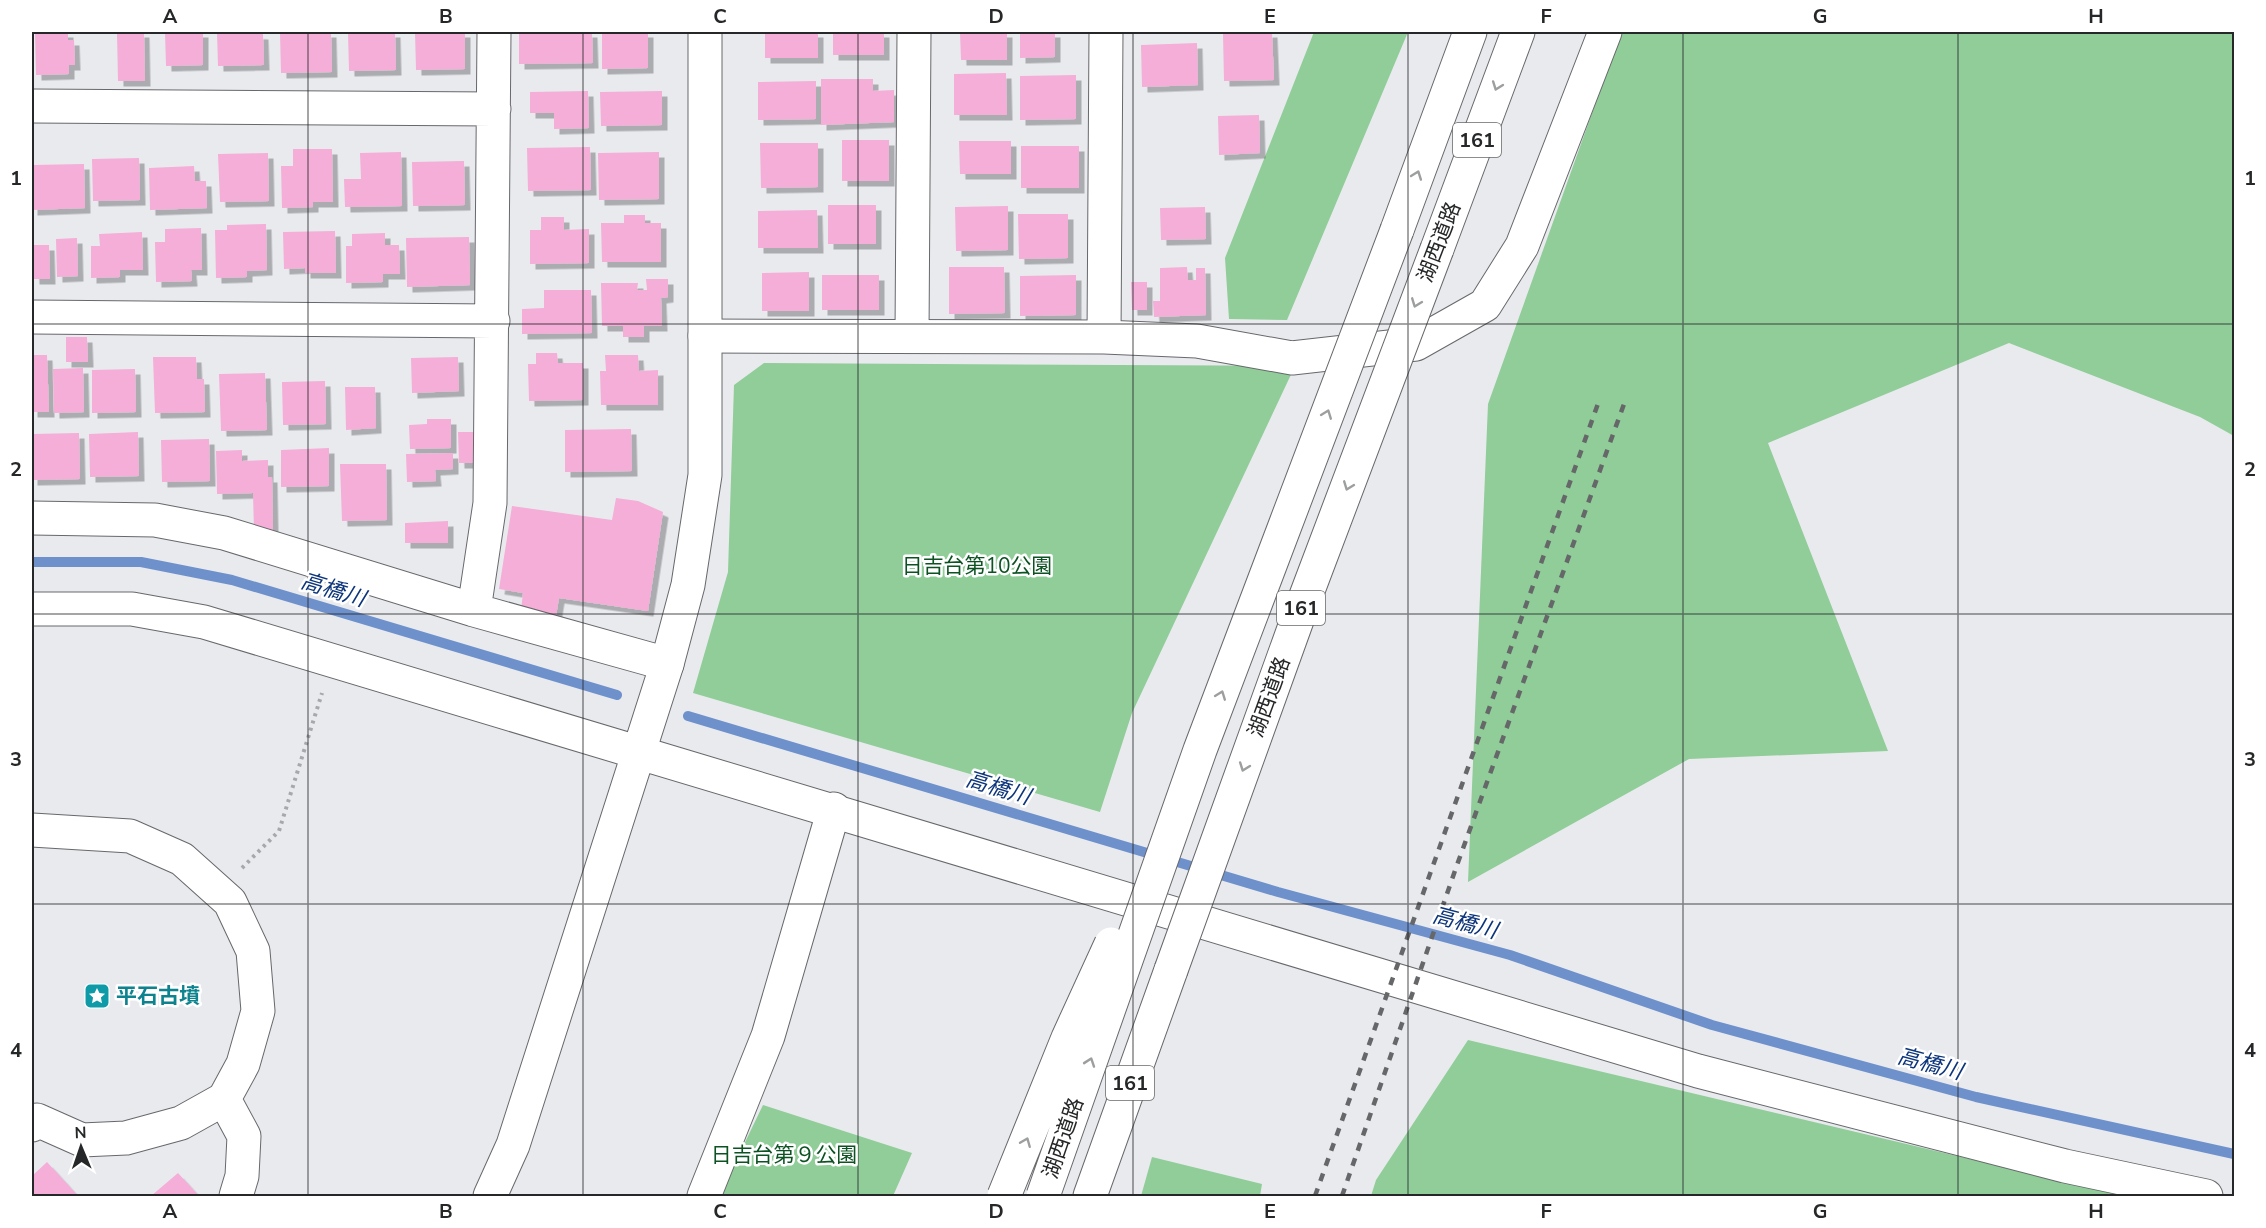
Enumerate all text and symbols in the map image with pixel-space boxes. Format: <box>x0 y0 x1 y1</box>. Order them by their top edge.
text: A <box>163 3 178 30</box>
text: B <box>439 3 453 30</box>
text: C <box>713 3 727 30</box>
text: D <box>988 3 1004 30</box>
text: E <box>1264 3 1276 30</box>
text: F <box>1540 3 1552 30</box>
text: G <box>1813 3 1827 30</box>
text: H <box>2088 3 2104 30</box>
one-way arrow <box>1492 80 1505 91</box>
road number: 161 <box>1453 123 1501 157</box>
text: 1 <box>10 165 22 192</box>
text: 1 <box>2244 165 2256 192</box>
one-way arrow <box>1410 171 1422 182</box>
street label: 湖西道路 <box>1411 198 1467 286</box>
one-way arrow <box>1411 297 1424 308</box>
one-way arrow <box>1320 409 1332 420</box>
text: 2 <box>10 456 22 483</box>
text: 2 <box>2244 456 2256 483</box>
one-way arrow <box>1342 480 1355 491</box>
park label: 日吉台第10公園 <box>901 552 1053 580</box>
water label: 高橋川 <box>297 566 371 615</box>
road number: 161 <box>1277 591 1325 625</box>
street label: 湖西道路 <box>1241 653 1297 741</box>
one-way arrow <box>1213 690 1226 701</box>
text: 3 <box>10 746 22 773</box>
text: 3 <box>2244 746 2256 773</box>
one-way arrow <box>1239 761 1251 772</box>
water label: 高橋川 <box>962 764 1036 813</box>
water label: 高橋川 <box>1429 900 1503 947</box>
place icon: 平石古墳 <box>82 981 112 1011</box>
place label: 平石古墳 <box>116 982 200 1010</box>
text: 4 <box>10 1037 22 1064</box>
text: 4 <box>2244 1037 2256 1064</box>
water label: 高橋川 <box>1894 1041 1968 1088</box>
one-way arrow <box>1083 1057 1095 1068</box>
road number: 161 <box>1106 1066 1154 1100</box>
street label: 湖西道路 <box>1036 1094 1090 1182</box>
north arrow <box>51 1117 111 1177</box>
text: N <box>74 1122 87 1144</box>
one-way arrow <box>1019 1138 1031 1149</box>
park label: 日吉台第９公園 <box>711 1141 858 1169</box>
text: A <box>163 1198 178 1225</box>
text: B <box>439 1198 453 1225</box>
text: C <box>713 1198 727 1225</box>
text: D <box>988 1198 1004 1225</box>
text: E <box>1264 1198 1276 1225</box>
text: F <box>1540 1198 1552 1225</box>
text: G <box>1813 1198 1827 1225</box>
text: H <box>2088 1198 2104 1225</box>

